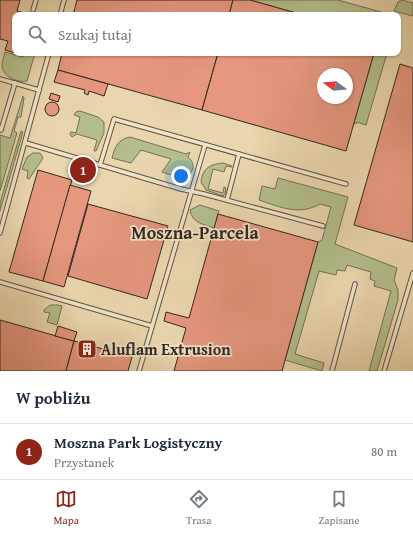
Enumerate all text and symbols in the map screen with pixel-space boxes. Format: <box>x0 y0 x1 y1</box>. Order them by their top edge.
search box <box>12 12 401 56</box>
icon: search <box>26 23 48 45</box>
text: Szukaj tutaj <box>58 24 132 45</box>
north arrow <box>317 68 353 104</box>
pin: 1 <box>70 155 96 185</box>
your location <box>171 166 191 186</box>
district label: Moszna-Parcela <box>131 219 259 246</box>
place label: Aluflam Extrusion <box>101 337 231 361</box>
building icon: Aluflam Extrusion <box>76 338 98 360</box>
text: W pobliżu <box>16 385 91 410</box>
text: Moszna Park Logistyczny <box>54 432 222 453</box>
text: 1 <box>26 442 32 461</box>
text: 80 m <box>371 442 397 461</box>
text: Przystanek <box>54 453 114 472</box>
tab: Mapa <box>54 488 79 528</box>
tab: Trasa <box>186 488 211 528</box>
tab: Zapisane <box>318 488 359 528</box>

